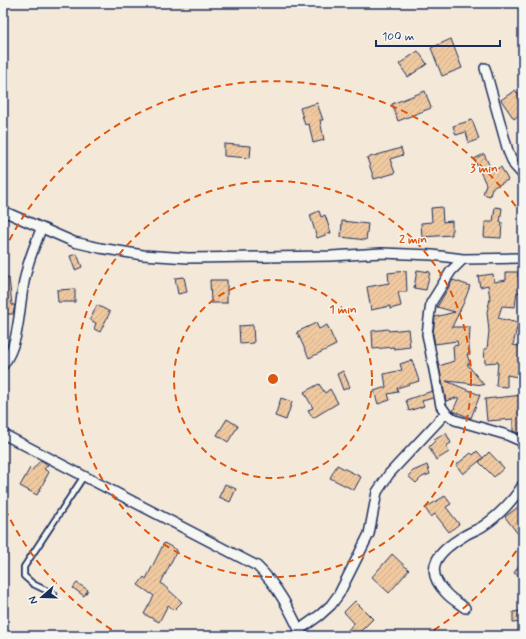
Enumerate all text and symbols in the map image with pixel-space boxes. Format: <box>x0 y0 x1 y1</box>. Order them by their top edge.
scale bar <box>376 22 500 48</box>
text: 100 m <box>382 29 414 45</box>
text: 3 min <box>470 161 498 177</box>
text: 2 min <box>399 232 427 248</box>
text: 1 min <box>329 302 357 318</box>
centre of rings <box>266 372 280 386</box>
north arrow <box>22 577 62 617</box>
text: N <box>26 594 41 606</box>

